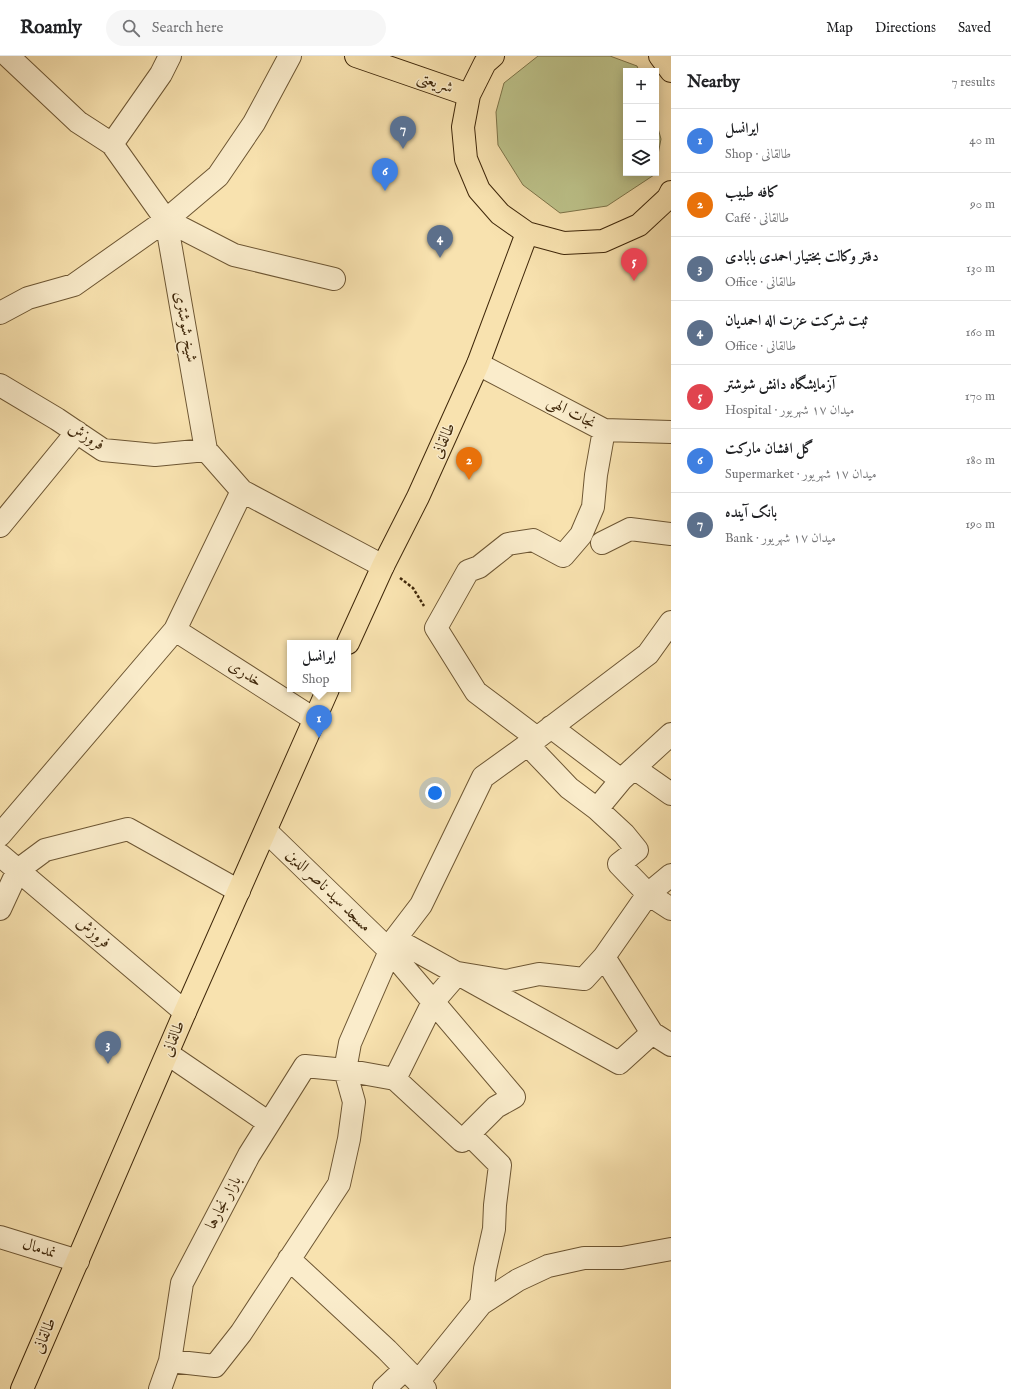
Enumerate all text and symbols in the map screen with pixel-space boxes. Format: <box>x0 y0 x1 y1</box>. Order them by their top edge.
search box <box>106 10 386 46</box>
text: Roamly <box>20 16 82 40</box>
icon: search <box>120 17 142 39</box>
text: Search here <box>152 18 223 37</box>
text: Map <box>826 19 853 37</box>
text: Directions <box>875 19 936 37</box>
text: Saved <box>958 19 991 37</box>
street label: شریعتی <box>414 68 456 98</box>
map controls <box>623 68 659 176</box>
button: + <box>623 68 659 104</box>
text: Nearby <box>687 72 740 93</box>
text: 7 results <box>951 74 995 91</box>
button: − <box>623 104 659 140</box>
pin: 7 <box>390 116 416 149</box>
text: ایرانسل <box>725 119 759 138</box>
text: 1 <box>698 132 702 149</box>
text: 40 m <box>969 132 995 149</box>
button: layers <box>623 140 659 176</box>
text: Shop · طالقانی <box>725 146 791 163</box>
pin: 6 <box>372 158 398 191</box>
text: کافه طبیب <box>725 183 779 202</box>
text: 2 <box>697 196 703 213</box>
text: 90 m <box>970 196 995 213</box>
text: Café · طالقانی <box>725 210 789 227</box>
pin: 4 <box>427 225 453 258</box>
text: دفتر وکالت بختیار احمدی بابادی <box>725 247 879 266</box>
pin: 5 <box>621 248 647 281</box>
text: 3 <box>698 260 702 277</box>
text: 130 m <box>966 260 995 277</box>
text: Office · طالقانی <box>725 274 796 291</box>
street label: شیخ شوشتری <box>166 290 201 364</box>
text: ثبت شرکت عزت اله احمدیان <box>725 311 869 330</box>
text: 4 <box>697 324 703 341</box>
text: 160 m <box>965 324 995 341</box>
text: Office · طالقانی <box>725 338 796 355</box>
text: آزمایشگاه دانش شوشتر <box>725 375 835 394</box>
text: 5 <box>698 388 702 405</box>
text: 170 m <box>965 388 995 405</box>
street label: نجات الهی <box>543 392 599 434</box>
text: Hospital · میدان ۱۷ شهریور <box>725 402 854 419</box>
street label: فروزش <box>64 418 108 456</box>
street label: طالقانی <box>427 420 461 462</box>
text: گل افشان مارکت <box>725 439 814 458</box>
pin: 2 <box>456 447 482 480</box>
text: 6 <box>697 452 703 469</box>
text: 180 m <box>966 452 995 469</box>
text: Supermarket · میدان ۱۷ شهریور <box>725 466 877 483</box>
text: بانک آینده <box>725 503 777 522</box>
text: 7 <box>697 516 703 533</box>
text: 190 m <box>965 516 995 533</box>
text: Bank · میدان ۱۷ شهریور <box>725 530 836 547</box>
popup <box>287 640 351 692</box>
text: ایرانسل <box>302 647 336 666</box>
street label: خدری <box>225 656 265 692</box>
text: Shop <box>302 671 330 688</box>
pin: 1 <box>306 705 332 738</box>
your location <box>425 783 445 803</box>
street label: مسجد سید ناصر الدین <box>281 845 375 937</box>
street label: فروزش <box>72 913 114 953</box>
street label: طالقانی <box>158 1018 190 1060</box>
pin: 3 <box>95 1031 121 1064</box>
street label: بازار نجارها <box>202 1173 246 1233</box>
street label: نمدمال <box>20 1234 58 1264</box>
street label: طالقانی <box>29 1315 61 1357</box>

